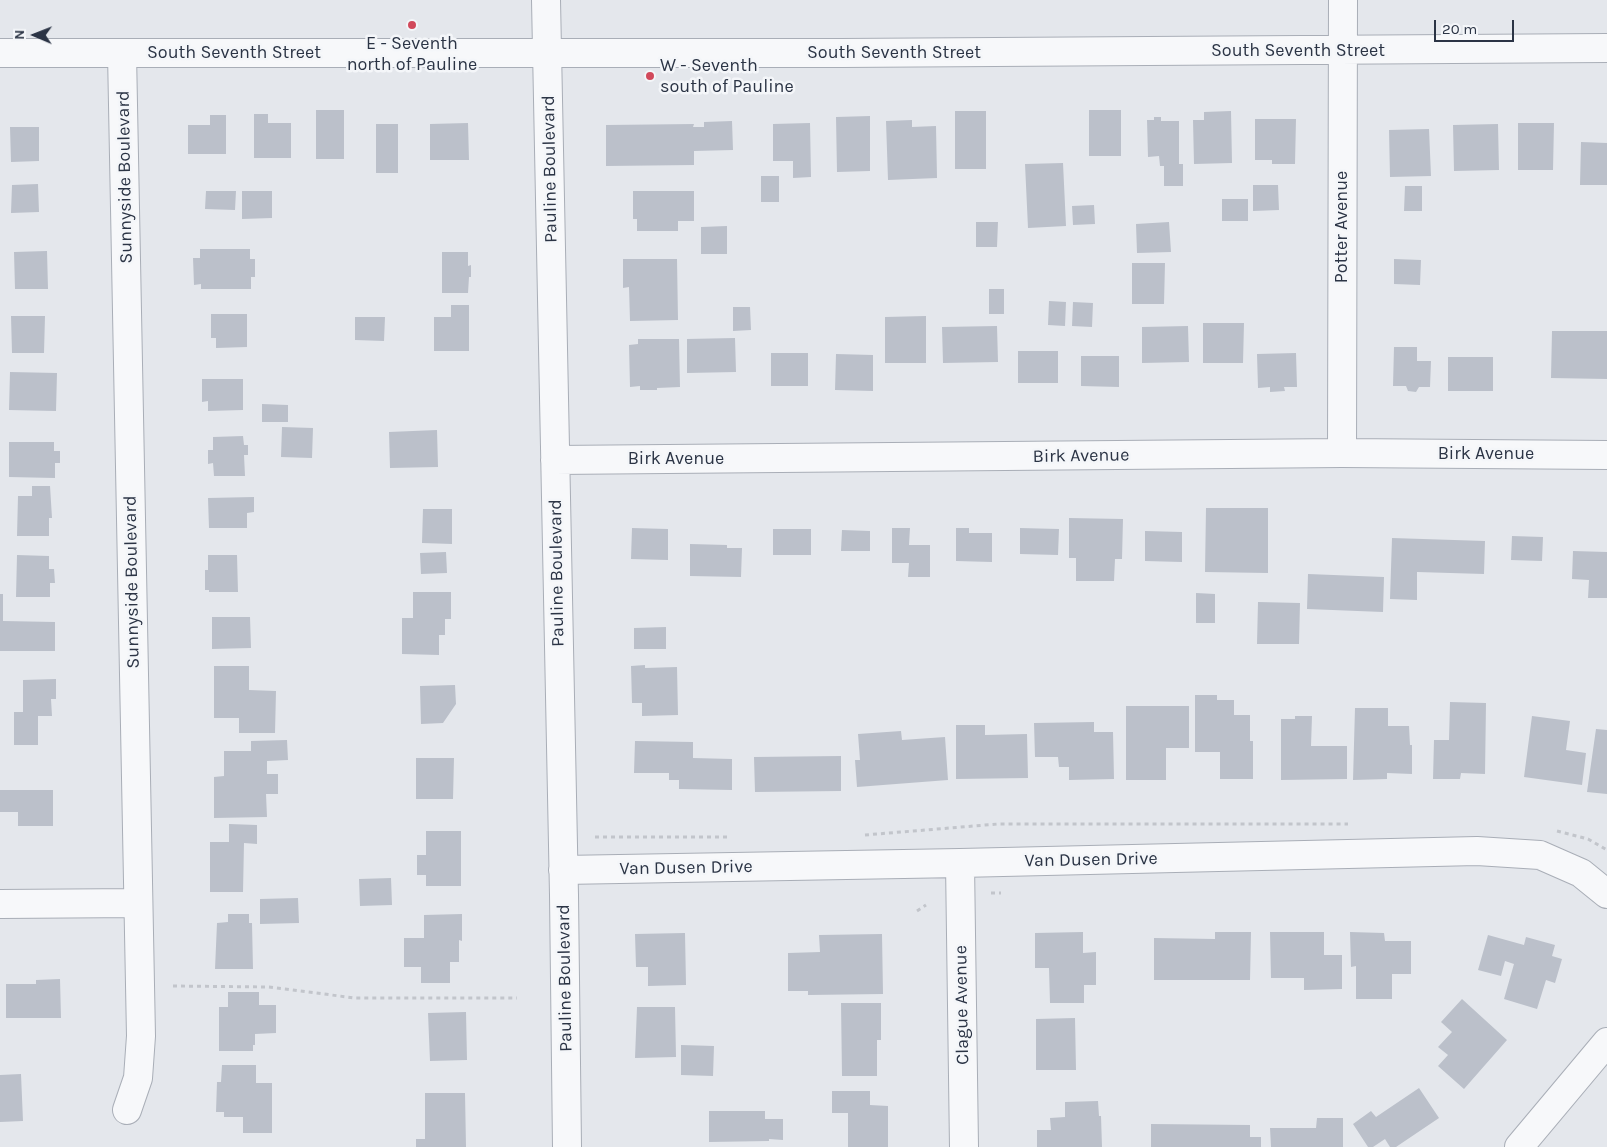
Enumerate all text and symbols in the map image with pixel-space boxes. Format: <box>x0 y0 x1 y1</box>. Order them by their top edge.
north arrow <box>10 10 60 60</box>
scale bar <box>1437 10 1517 42</box>
marker: E - Seventh north of Pauline <box>406 19 418 31</box>
text: 20 m <box>1442 20 1477 38</box>
text: N <box>11 30 28 40</box>
place label: E - Seventh north of Pauline <box>347 33 477 76</box>
street label: South Seventh Street <box>1211 40 1385 62</box>
street label: South Seventh Street <box>147 42 321 64</box>
street label: South Seventh Street <box>807 42 981 64</box>
place label: W - Seventh south of Pauline <box>660 55 794 98</box>
marker: W - Seventh south of Pauline <box>644 70 656 82</box>
street label: Sunnyside Boulevard <box>113 90 137 264</box>
street label: Pauline Boulevard <box>538 95 562 243</box>
street label: Potter Avenue <box>1331 171 1353 283</box>
street label: Birk Avenue <box>1438 443 1534 465</box>
street label: Birk Avenue <box>1032 444 1130 468</box>
street label: Birk Avenue <box>628 448 724 470</box>
street label: Sunnyside Boulevard <box>120 495 144 669</box>
street label: Pauline Boulevard <box>545 499 569 647</box>
street label: Van Dusen Drive <box>1024 848 1158 872</box>
street label: Van Dusen Drive <box>619 856 753 880</box>
street label: Pauline Boulevard <box>553 904 577 1052</box>
street label: Clague Avenue <box>950 945 974 1065</box>

